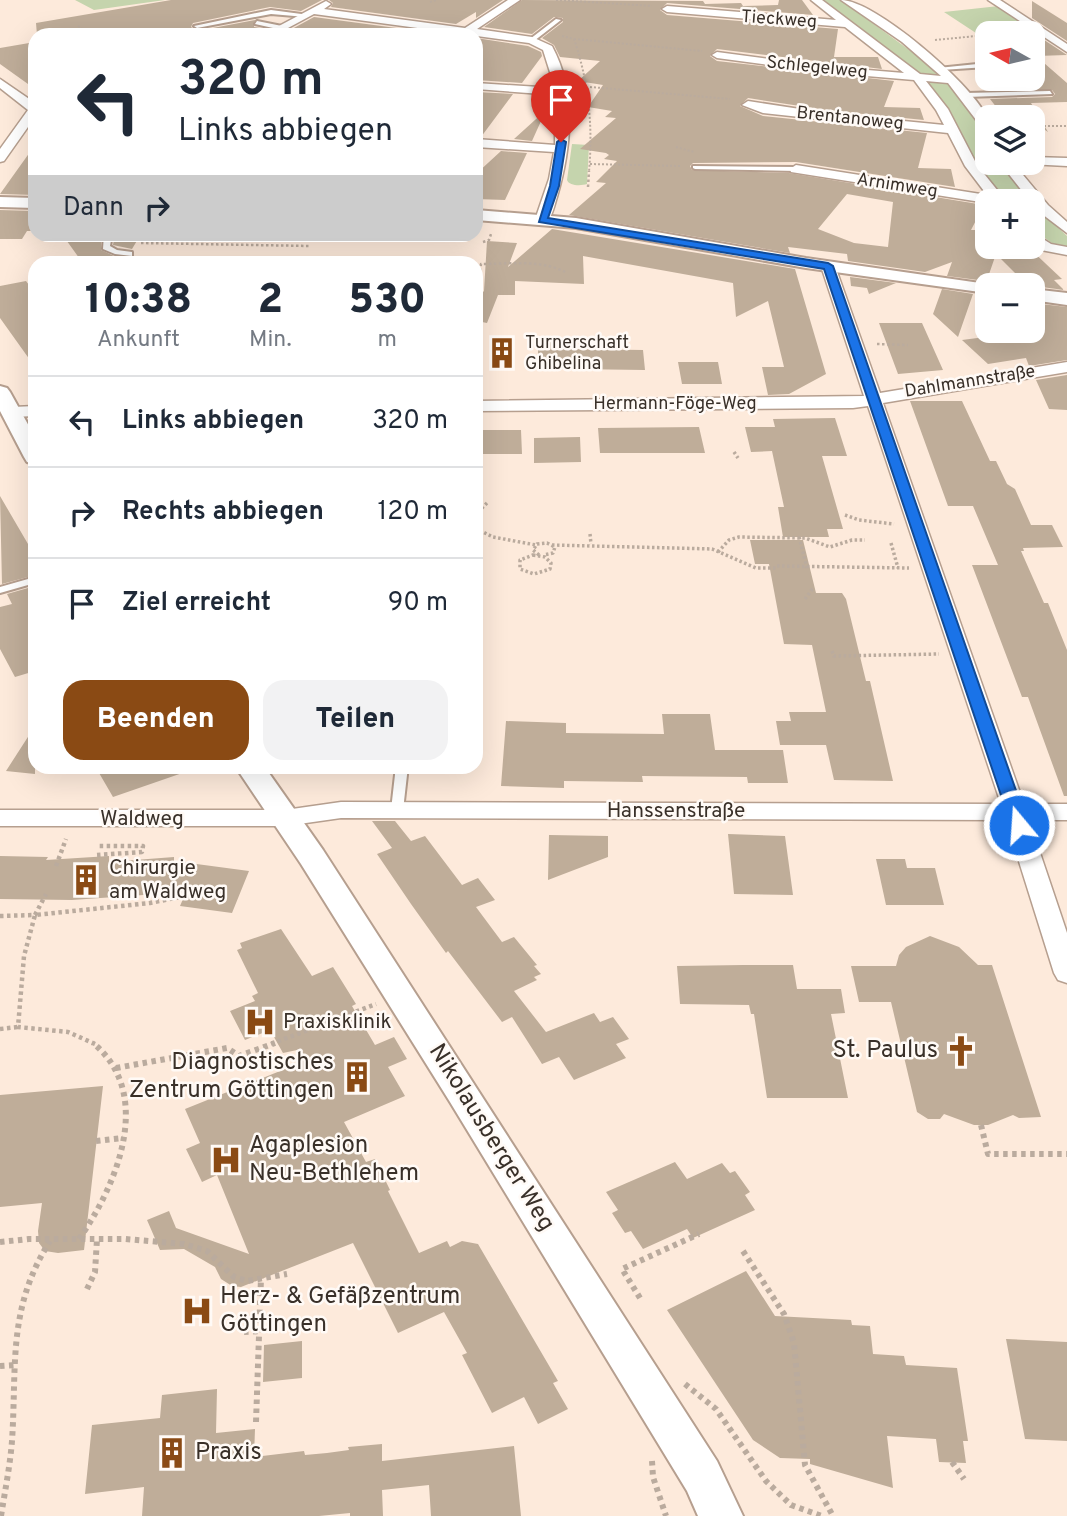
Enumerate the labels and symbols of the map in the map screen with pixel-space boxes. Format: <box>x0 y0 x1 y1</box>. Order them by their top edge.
street label: Tieckweg <box>740 6 818 34</box>
north arrow <box>975 21 1045 91</box>
street label: Schlegelweg <box>765 51 869 85</box>
pin <box>531 70 591 142</box>
street label: Brentanoweg <box>795 102 905 136</box>
street label: Arnimweg <box>855 168 939 204</box>
place label: Turnerschaft Ghibelina <box>525 332 629 376</box>
building icon: Turnerschaft Ghibelina <box>485 336 519 370</box>
street label: Dahlmannstraße <box>903 360 1037 404</box>
street label: Hermann-Föge-Weg <box>593 393 757 416</box>
position arrow <box>982 788 1056 862</box>
street label: Hanssenstraße <box>607 798 745 825</box>
street label: Waldweg <box>100 806 184 833</box>
place label: Chirurgie am Waldweg <box>109 855 226 906</box>
building icon: Chirurgie am Waldweg <box>69 863 103 897</box>
hospital icon: Praxisklinik <box>243 1005 277 1039</box>
place label: Praxisklinik <box>283 1009 392 1036</box>
church icon: St. Paulus <box>944 1034 978 1068</box>
place label: St. Paulus <box>832 1036 938 1066</box>
street label: Nikolausberger Weg <box>421 1039 561 1237</box>
place label: Diagnostisches Zentrum Göttingen <box>129 1048 334 1106</box>
building icon: Diagnostisches Zentrum Göttingen <box>340 1060 374 1094</box>
place label: Agaplesion Neu-Bethlehem <box>249 1131 419 1189</box>
hospital icon: Agaplesion Neu-Bethlehem <box>209 1143 243 1177</box>
place label: Herz- & Gefäßzentrum Göttingen <box>220 1282 460 1340</box>
hospital icon: Herz- & Gefäßzentrum Göttingen <box>180 1294 214 1328</box>
building icon: Praxis <box>155 1436 189 1470</box>
place label: Praxis <box>195 1438 262 1468</box>

